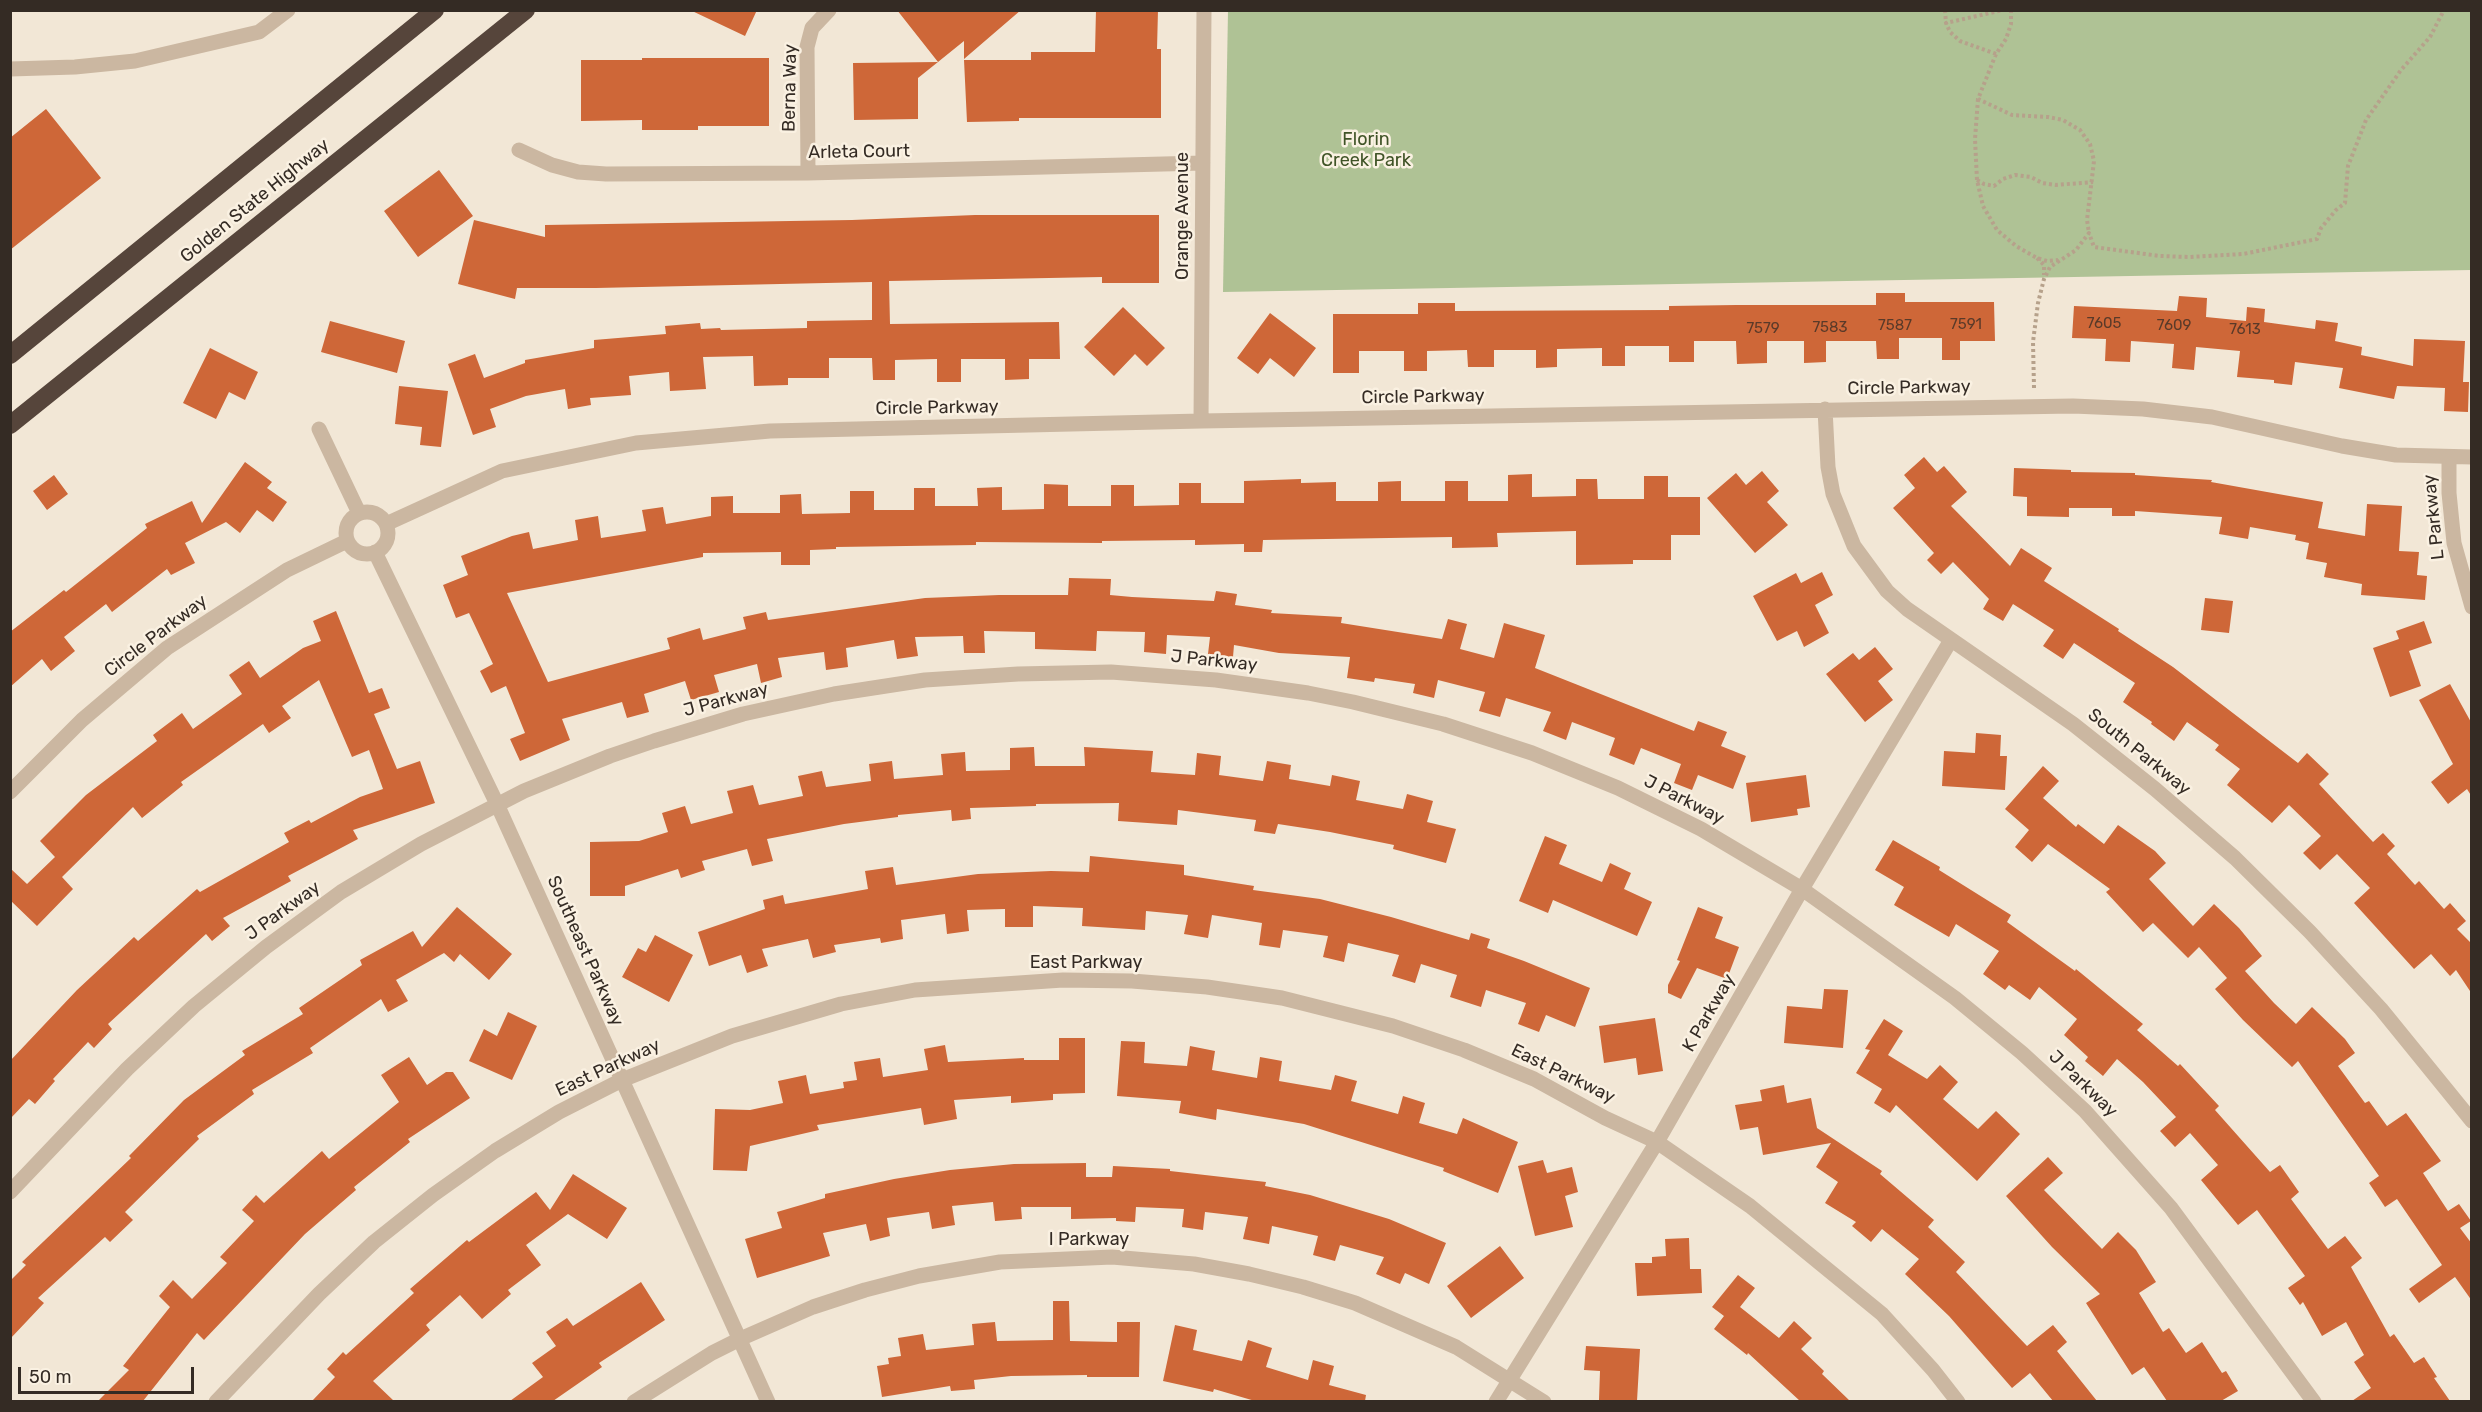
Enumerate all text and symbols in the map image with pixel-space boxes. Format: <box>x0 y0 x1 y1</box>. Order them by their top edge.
street label: Berna Way <box>778 44 802 132</box>
park label: Florin Creek Park <box>1321 129 1411 172</box>
street label: Golden State Highway <box>176 134 334 268</box>
street label: Arleta Court <box>808 140 910 164</box>
street label: Orange Avenue <box>1172 152 1194 280</box>
house number: 7605 <box>2087 315 2121 333</box>
house number: 7591 <box>1950 316 1982 334</box>
house number: 7587 <box>1878 317 1912 335</box>
house number: 7609 <box>2157 317 2191 335</box>
house number: 7583 <box>1812 319 1848 337</box>
house number: 7579 <box>1746 320 1780 338</box>
house number: 7613 <box>2229 321 2261 339</box>
street label: Circle Parkway <box>1847 376 1971 400</box>
street label: Circle Parkway <box>1361 385 1485 409</box>
street label: Circle Parkway <box>875 396 999 420</box>
street label: L Parkway <box>2419 473 2449 561</box>
street label: Circle Parkway <box>100 590 212 682</box>
street label: J Parkway <box>1170 646 1258 676</box>
street label: J Parkway <box>681 678 771 722</box>
street label: South Parkway <box>2083 704 2195 800</box>
street label: J Parkway <box>1640 771 1728 829</box>
street label: Southeast Parkway <box>542 872 628 1030</box>
street label: J Parkway <box>241 877 325 945</box>
street label: East Parkway <box>1030 952 1142 974</box>
street label: K Parkway <box>1678 970 1740 1056</box>
street label: East Parkway <box>552 1034 664 1102</box>
street label: East Parkway <box>1508 1040 1618 1108</box>
street label: J Parkway <box>2044 1046 2122 1122</box>
street label: I Parkway <box>1049 1229 1129 1251</box>
scale bar <box>21 1355 196 1393</box>
text: 50 m <box>29 1366 72 1388</box>

